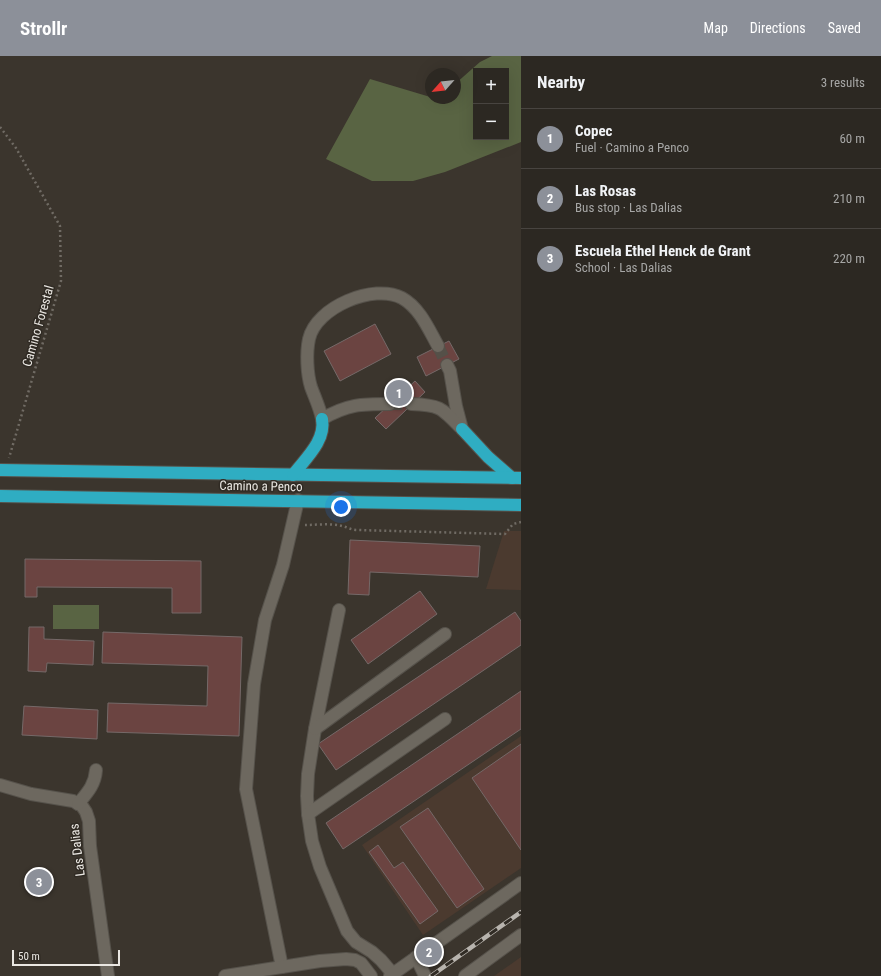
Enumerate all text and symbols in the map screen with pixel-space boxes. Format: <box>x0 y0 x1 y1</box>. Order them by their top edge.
text: Strollr <box>20 17 67 40</box>
text: Map <box>704 20 728 36</box>
text: Directions <box>750 20 806 36</box>
text: Saved <box>828 20 861 36</box>
north arrow <box>425 68 461 104</box>
map controls <box>473 68 509 140</box>
button: + <box>473 68 509 104</box>
text: Nearby <box>537 72 585 92</box>
text: 3 results <box>821 75 865 90</box>
button: − <box>473 104 509 140</box>
text: Copec <box>575 122 613 140</box>
text: 1 <box>547 131 553 146</box>
text: 60 m <box>839 131 865 146</box>
text: Fuel · Camino a Penco <box>575 140 689 155</box>
text: Las Rosas <box>575 182 636 200</box>
text: 2 <box>547 191 553 206</box>
text: 210 m <box>833 191 865 206</box>
text: Bus stop · Las Dalias <box>575 200 682 215</box>
text: Escuela Ethel Henck de Grant <box>575 242 751 260</box>
text: 3 <box>547 251 553 266</box>
text: 220 m <box>833 251 865 266</box>
text: School · Las Dalias <box>575 260 672 275</box>
street label: Camino Forestal <box>19 284 57 368</box>
pin: 1 <box>386 378 412 408</box>
street label: Camino a Penco <box>219 478 303 494</box>
your location <box>331 497 351 517</box>
street label: Las Dalias <box>66 823 88 877</box>
pin: 3 <box>26 867 52 897</box>
pin: 2 <box>416 937 442 967</box>
scale bar <box>12 948 120 967</box>
text: 50 m <box>18 950 40 963</box>

